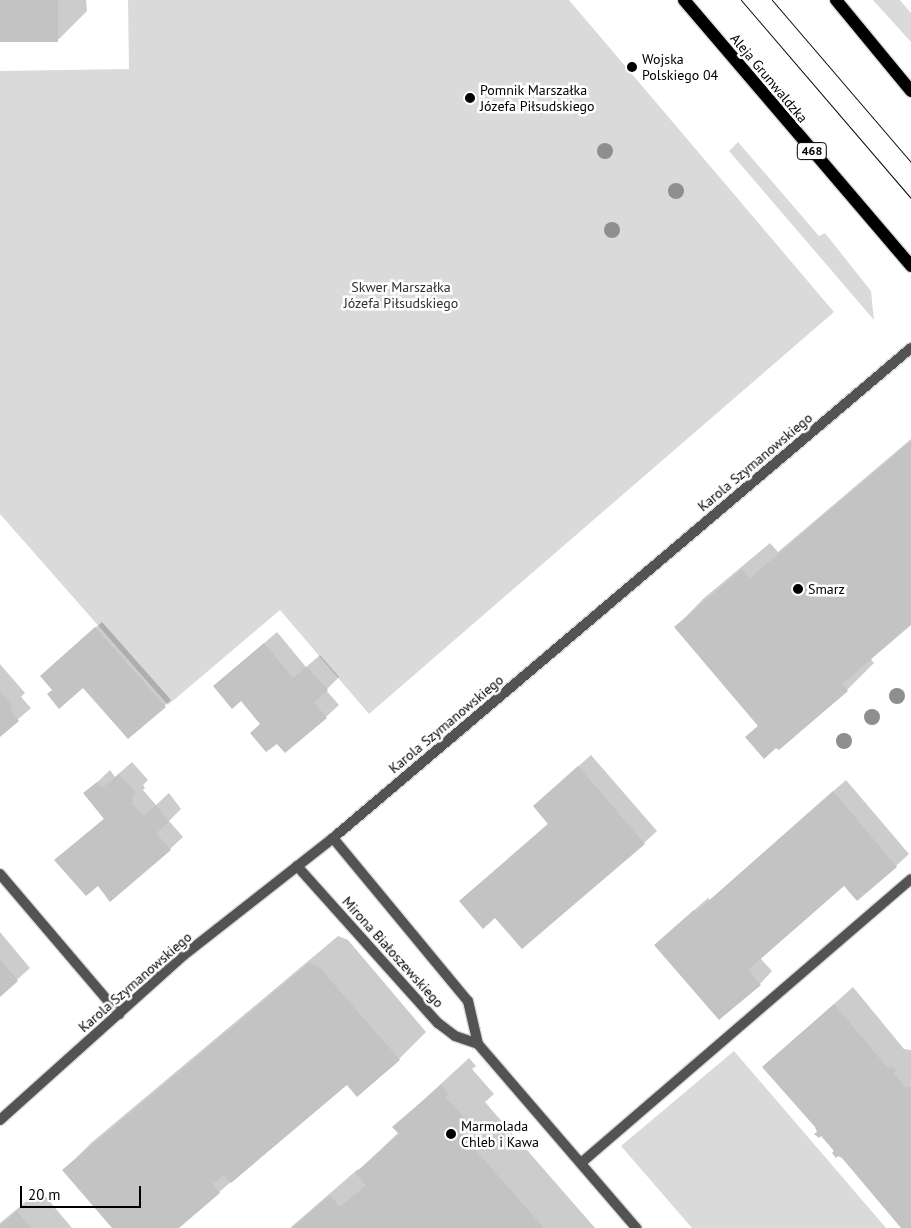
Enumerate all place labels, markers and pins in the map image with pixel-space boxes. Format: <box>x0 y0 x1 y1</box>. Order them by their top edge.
place label: Wojska Polskiego 04 <box>642 51 718 84</box>
marker: Wojska Polskiego 04 <box>626 61 638 73</box>
place label: Pomnik Marszałka Józefa Piłsudskiego <box>480 82 595 114</box>
marker: Pomnik Marszałka Józefa Piłsudskiego <box>464 92 476 104</box>
place label: Smarz <box>808 581 845 597</box>
marker: Smarz <box>792 583 804 595</box>
place label: Marmolada Chleb i Kawa <box>461 1118 539 1150</box>
marker: Marmolada Chleb i Kawa <box>445 1128 457 1140</box>

